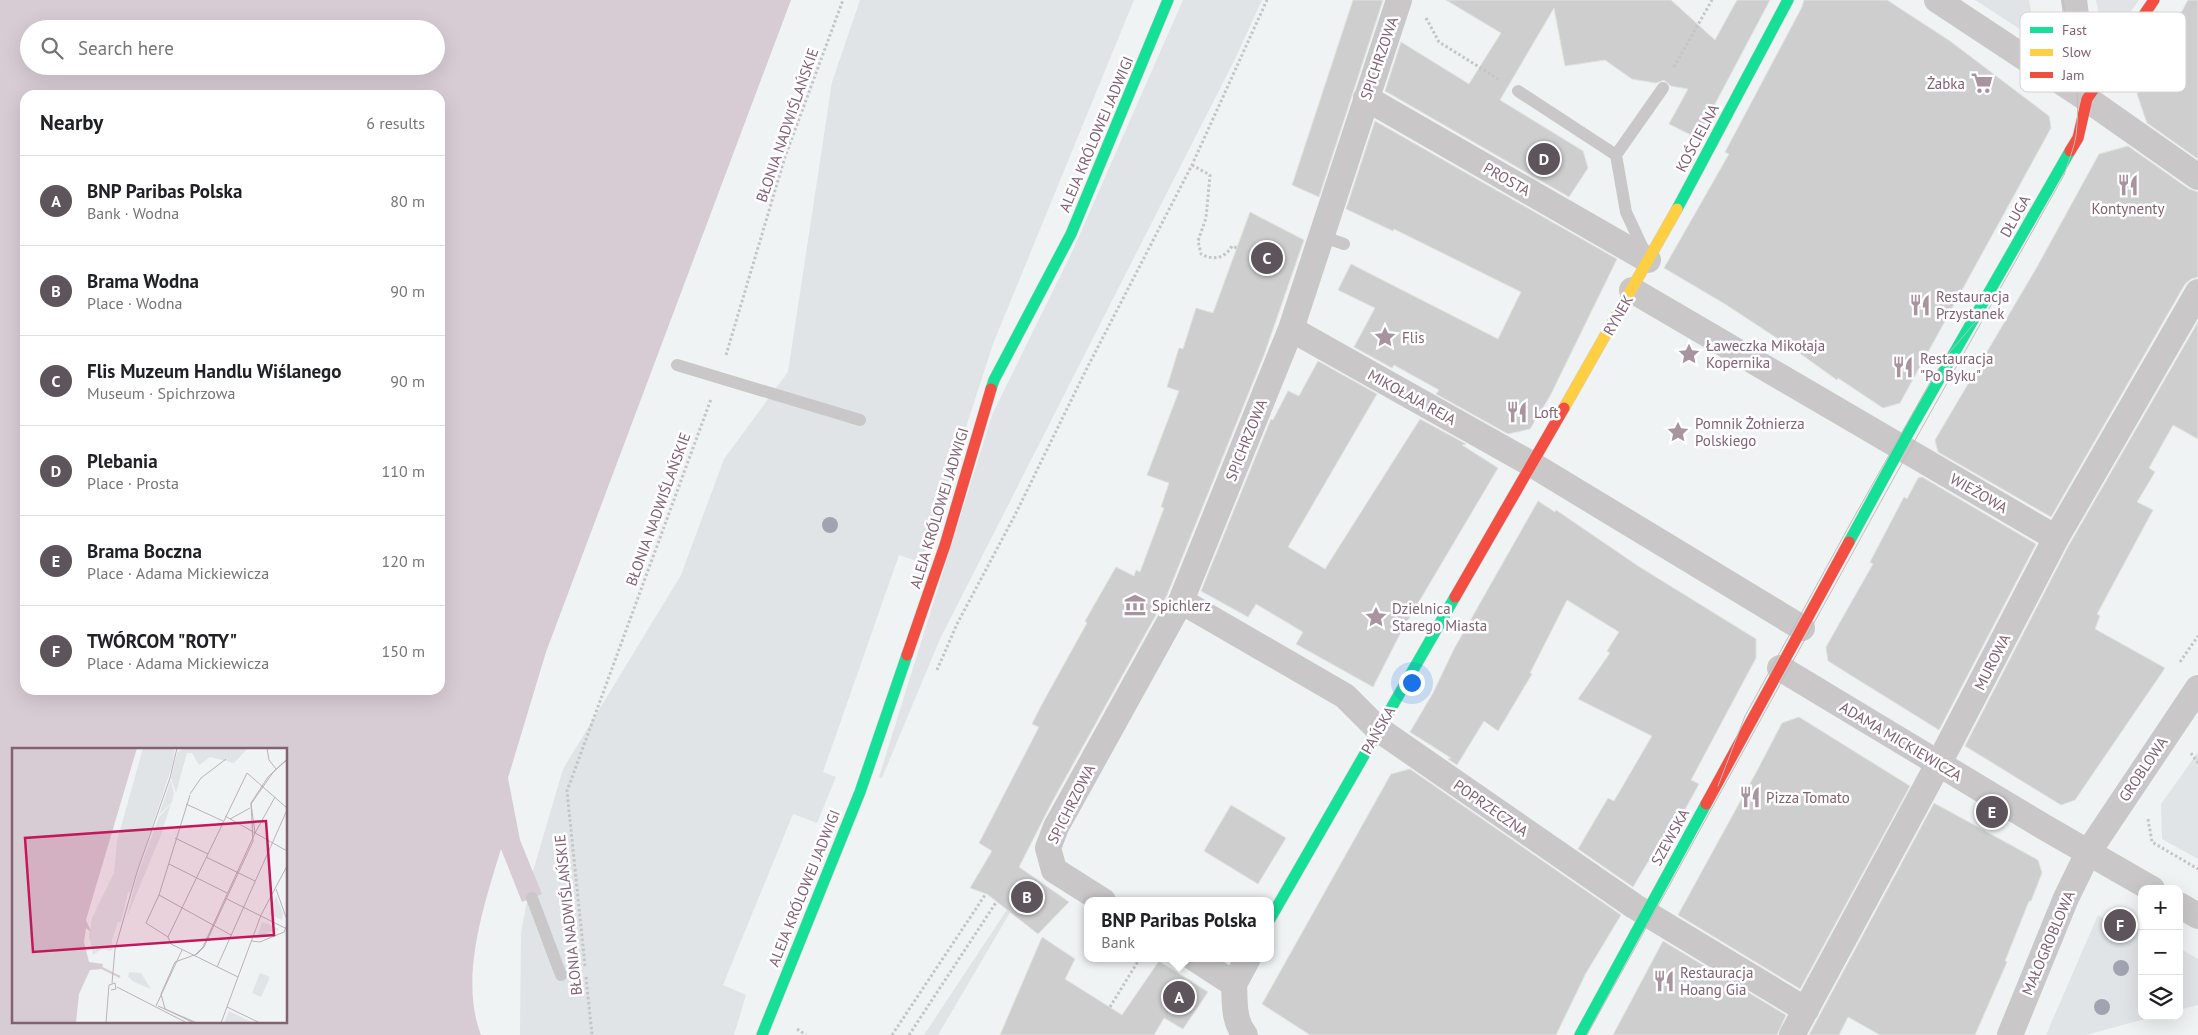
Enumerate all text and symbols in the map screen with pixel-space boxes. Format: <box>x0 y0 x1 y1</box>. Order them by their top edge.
legend <box>2020 12 2186 92</box>
street label: SPICHRZOWA <box>1356 14 1402 102</box>
search box <box>20 20 445 75</box>
text: Fast <box>2062 21 2087 39</box>
icon: search <box>38 34 66 62</box>
text: Search here <box>78 36 174 60</box>
text: Slow <box>2062 43 2092 61</box>
street label: BŁONIA NADWIŚLAŃSKIE <box>752 45 822 205</box>
street label: ALEJA KRÓLOWEJ JADWIGI <box>1055 53 1137 215</box>
text: Jam <box>2061 66 2084 84</box>
supermarket icon: Żabka <box>1969 70 1995 96</box>
place label: Żabka <box>1927 74 1965 93</box>
street label: KOŚCIELNA <box>1671 101 1723 175</box>
text: Nearby <box>40 109 103 136</box>
text: 6 results <box>366 113 425 133</box>
pin: D <box>1528 140 1560 178</box>
street label: PROSTA <box>1480 158 1534 200</box>
restaurant icon: Kontynenty <box>2115 172 2141 198</box>
text: BNP Paribas Polska <box>87 179 242 203</box>
text: A <box>51 191 61 211</box>
text: 80 m <box>390 191 425 211</box>
street label: DŁUGA <box>1996 191 2034 240</box>
place label: Kontynenty <box>2092 199 2164 218</box>
text: Bank · Wodna <box>87 203 179 223</box>
pin: C <box>1251 239 1283 277</box>
text: Brama Wodna <box>87 269 199 293</box>
text: B <box>51 281 61 301</box>
text: 90 m <box>390 281 425 301</box>
place label: Restauracja Przystanek <box>1936 287 2010 323</box>
street label: RYNEK <box>1599 291 1637 339</box>
restaurant icon: Restauracja Przystanek <box>1907 292 1933 318</box>
text: Place · Wodna <box>87 293 183 313</box>
place icon: Flis <box>1372 324 1398 350</box>
place label: Flis <box>1402 328 1424 347</box>
place label: Ławeczka Mikołaja Kopernika <box>1706 336 1825 372</box>
place icon: Ławeczka Mikołaja Kopernika <box>1676 341 1702 367</box>
place label: Restauracja "Po Byku" <box>1920 349 1994 385</box>
restaurant icon: Restauracja "Po Byku" <box>1890 354 1916 380</box>
text: Flis Muzeum Handlu Wiślanego <box>87 359 341 383</box>
street label: MIKOŁAJA REJA <box>1364 365 1460 429</box>
text: C <box>52 371 60 391</box>
text: 90 m <box>390 371 425 391</box>
text: Museum · Spichrzowa <box>87 383 235 403</box>
street label: SPICHRZOWA <box>1221 396 1271 484</box>
restaurant icon: Loft <box>1504 399 1530 425</box>
place label: Loft <box>1534 403 1558 422</box>
place label: Pomnik Żołnierza Polskiego <box>1695 414 1805 450</box>
place icon: Pomnik Żołnierza Polskiego <box>1665 419 1691 445</box>
street label: ALEJA KRÓLOWEJ JADWIGI <box>905 425 973 591</box>
street label: BŁONIA NADWIŚLAŃSKIE <box>621 430 695 588</box>
text: Plebania <box>87 449 158 473</box>
text: D <box>51 461 61 481</box>
text: 110 m <box>382 461 425 481</box>
street label: WIEŻOWA <box>1947 469 2011 517</box>
text: Place · Prosta <box>87 473 179 493</box>
text: Brama Boczna <box>87 539 202 563</box>
text: E <box>52 551 60 571</box>
text: 120 m <box>382 551 425 571</box>
text: Place · Adama Mickiewicza <box>87 563 269 583</box>
museum icon: Spichlerz <box>1122 592 1148 618</box>
place label: Spichlerz <box>1152 596 1211 615</box>
place label: Dzielnica Starego Miasta <box>1392 599 1487 635</box>
place icon: Dzielnica Starego Miasta <box>1363 604 1389 630</box>
text: TWÓRCOM "ROTY" <box>87 629 237 653</box>
street label: MUROWA <box>1970 630 2014 693</box>
text: F <box>52 641 60 661</box>
text: 150 m <box>382 641 425 661</box>
text: Place · Adama Mickiewicza <box>87 653 269 673</box>
your location <box>1399 670 1425 696</box>
street label: ADAMA MICKIEWICZA <box>1837 697 1966 785</box>
street label: PAŃSKA <box>1357 703 1399 757</box>
street label: GROBLOWA <box>2114 733 2172 805</box>
inset map <box>12 748 288 1022</box>
street label: SPICHRZOWA <box>1043 761 1099 847</box>
street label: POPRZECZNA <box>1450 775 1532 841</box>
restaurant icon: Pizza Tomato <box>1737 784 1763 810</box>
place label: Pizza Tomato <box>1766 788 1850 807</box>
pin: E <box>1976 793 2008 831</box>
street label: SZEWSKA <box>1647 805 1693 869</box>
street label: ALEJA KRÓLOWEJ JADWIGI <box>764 807 844 969</box>
street label: BŁONIA NADWIŚLAŃSKIE <box>550 834 586 996</box>
pin: B <box>1011 878 1043 916</box>
map controls <box>2138 885 2183 1020</box>
button: + <box>2138 885 2183 930</box>
street label: MAŁOGROBLOWA <box>2017 888 2079 998</box>
popup <box>1084 897 1274 962</box>
pin: F <box>2104 906 2136 944</box>
text: BNP Paribas Polska <box>1101 908 1257 932</box>
button: − <box>2138 930 2183 975</box>
text: Bank <box>1101 932 1135 952</box>
place label: Restauracja Hoang Gia <box>1680 963 1754 999</box>
restaurant icon: Restauracja Hoang Gia <box>1651 968 1677 994</box>
button: layers <box>2138 975 2183 1020</box>
pin: A <box>1163 978 1195 1016</box>

